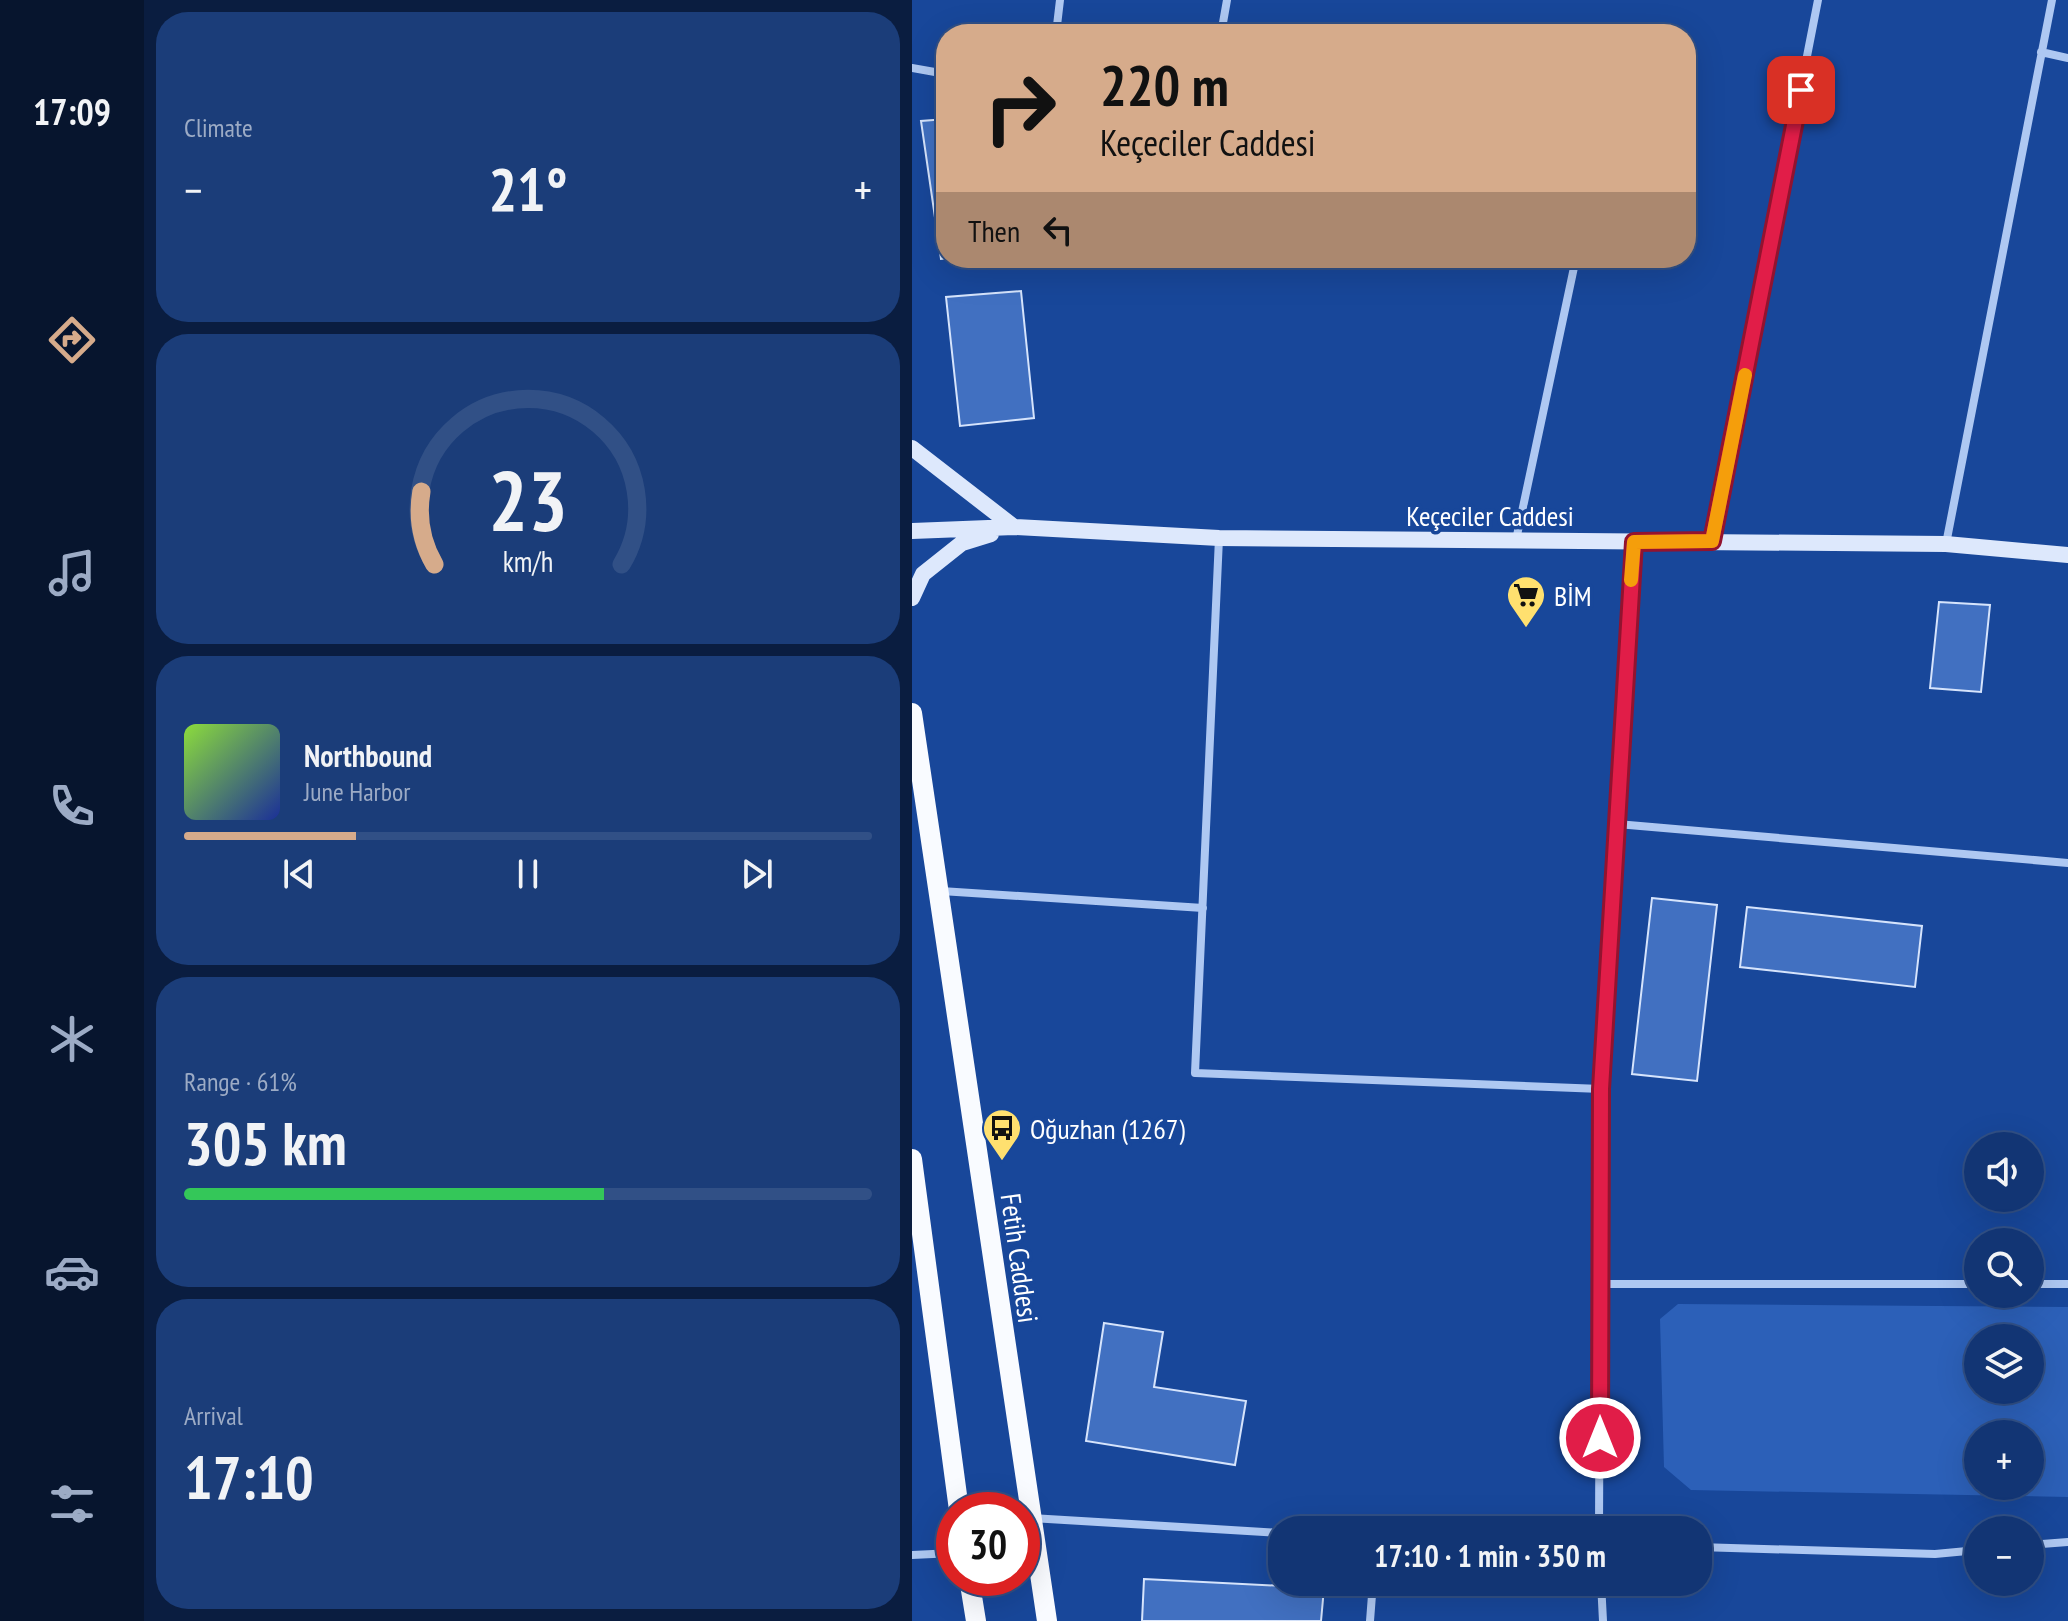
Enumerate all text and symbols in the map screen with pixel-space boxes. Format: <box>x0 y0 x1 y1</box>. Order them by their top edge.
text: 220 m <box>1100 49 1229 121</box>
icon: right <box>968 56 1072 160</box>
pin <box>1767 56 1835 124</box>
icon: arrive <box>1779 68 1823 112</box>
text: 17:09 <box>33 88 111 135</box>
text: Climate <box>184 111 253 144</box>
text: Keçeciler Caddesi <box>1100 119 1316 166</box>
text: 21° <box>488 150 568 228</box>
text: − <box>184 161 202 218</box>
text: + <box>854 161 872 218</box>
icon: left <box>1036 208 1080 252</box>
text: Then <box>968 211 1020 250</box>
icon: directions <box>44 312 100 368</box>
text: 23 <box>488 445 568 553</box>
street label: Keçeciler Caddesi <box>1406 497 1574 534</box>
text: km/h <box>503 543 553 580</box>
icon: music <box>44 545 100 601</box>
supermarket icon: BİM <box>1505 574 1547 629</box>
place label: BİM <box>1554 577 1592 614</box>
text: Northbound <box>304 736 432 775</box>
text: June Harbor <box>304 775 410 808</box>
icon: phone <box>44 778 100 834</box>
icon: previous <box>277 852 321 896</box>
icon: pause <box>506 852 550 896</box>
icon: next <box>735 852 779 896</box>
icon: climate <box>44 1011 100 1067</box>
text: Range · 61% <box>184 1065 297 1098</box>
text: 305 km <box>184 1104 347 1182</box>
bus stop icon: Oğuzhan (1267) <box>981 1107 1023 1162</box>
place label: Oğuzhan (1267) <box>1030 1110 1185 1147</box>
map controls <box>1964 1132 2044 1596</box>
button: sound <box>1964 1132 2044 1212</box>
street label: Fetih Caddesi <box>993 1191 1047 1325</box>
button: search <box>1964 1228 2044 1308</box>
icon: car <box>44 1244 100 1300</box>
button: layers <box>1964 1324 2044 1404</box>
position arrow <box>1558 1396 1642 1480</box>
text: Arrival <box>184 1399 243 1432</box>
button: + <box>1964 1420 2044 1500</box>
text: 17:10 <box>184 1438 314 1516</box>
icon: filters <box>44 1476 100 1532</box>
speed limit sign: 30 <box>936 1492 1040 1596</box>
button: − <box>1964 1516 2044 1596</box>
text: 17:10 · 1 min · 350 m <box>1374 1536 1606 1575</box>

